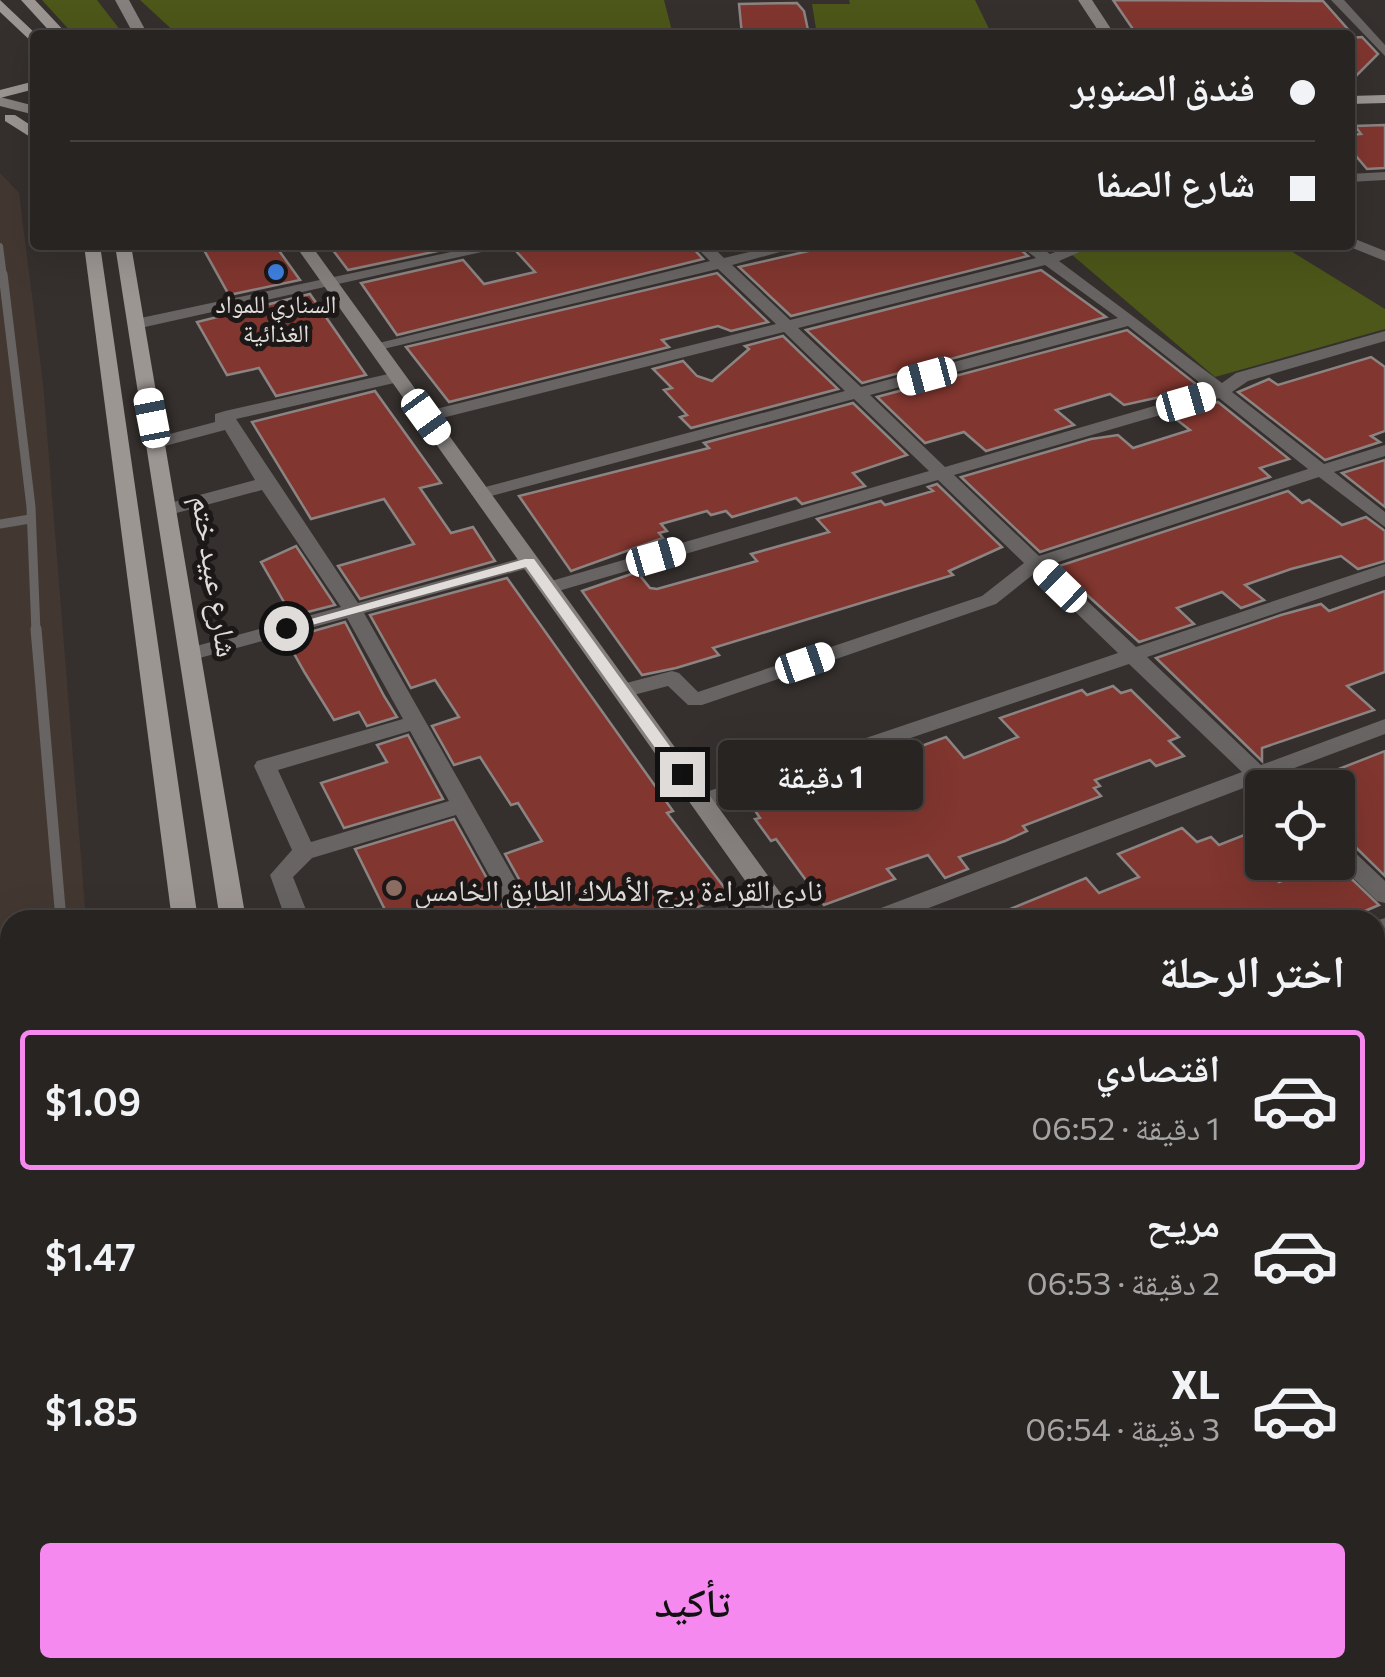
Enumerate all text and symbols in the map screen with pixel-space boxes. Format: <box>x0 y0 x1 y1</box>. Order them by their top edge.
text: فندق الصنوبر <box>1071 62 1255 109</box>
text: شارع الصفا <box>1095 158 1255 205</box>
marker: السناري للمواد الغذائية <box>265 261 287 283</box>
place label: السناري للمواد الغذائية <box>215 288 337 347</box>
car <box>894 354 960 398</box>
car <box>1153 379 1219 425</box>
car <box>396 384 456 450</box>
car <box>132 386 172 450</box>
street label: شارع عبيد ختم <box>182 493 248 660</box>
car <box>623 534 689 580</box>
car <box>1028 554 1092 618</box>
route start <box>264 606 309 651</box>
car <box>772 639 838 687</box>
callout: 1 دقيقة <box>717 739 922 809</box>
route end <box>660 752 705 797</box>
text: 1 دقيقة <box>777 755 864 795</box>
map controls <box>1245 770 1355 880</box>
button: locate <box>1245 770 1355 880</box>
place label: نادي القراءة برج الأملاك الطابق الخامس <box>414 870 823 914</box>
marker: نادي القراءة برج الأملاك الطابق الخامس <box>383 877 405 899</box>
text: اختر الرحلة <box>1159 942 1345 997</box>
text: اقتصادي <box>1096 1043 1220 1090</box>
icon: car <box>1250 1055 1340 1145</box>
text: $1.09 <box>45 1077 141 1124</box>
text: 1 دقيقة · 06:52 <box>1031 1107 1220 1147</box>
text: مريح <box>1146 1198 1220 1245</box>
icon: car <box>1250 1210 1340 1300</box>
text: $1.47 <box>45 1232 136 1279</box>
text: 2 دقيقة · 06:53 <box>1027 1262 1220 1302</box>
text: XL <box>1171 1360 1220 1407</box>
icon: car <box>1250 1365 1340 1455</box>
text: $1.85 <box>45 1387 138 1434</box>
text: 3 دقيقة · 06:54 <box>1025 1408 1220 1448</box>
button: تأكيد <box>40 1543 1345 1658</box>

